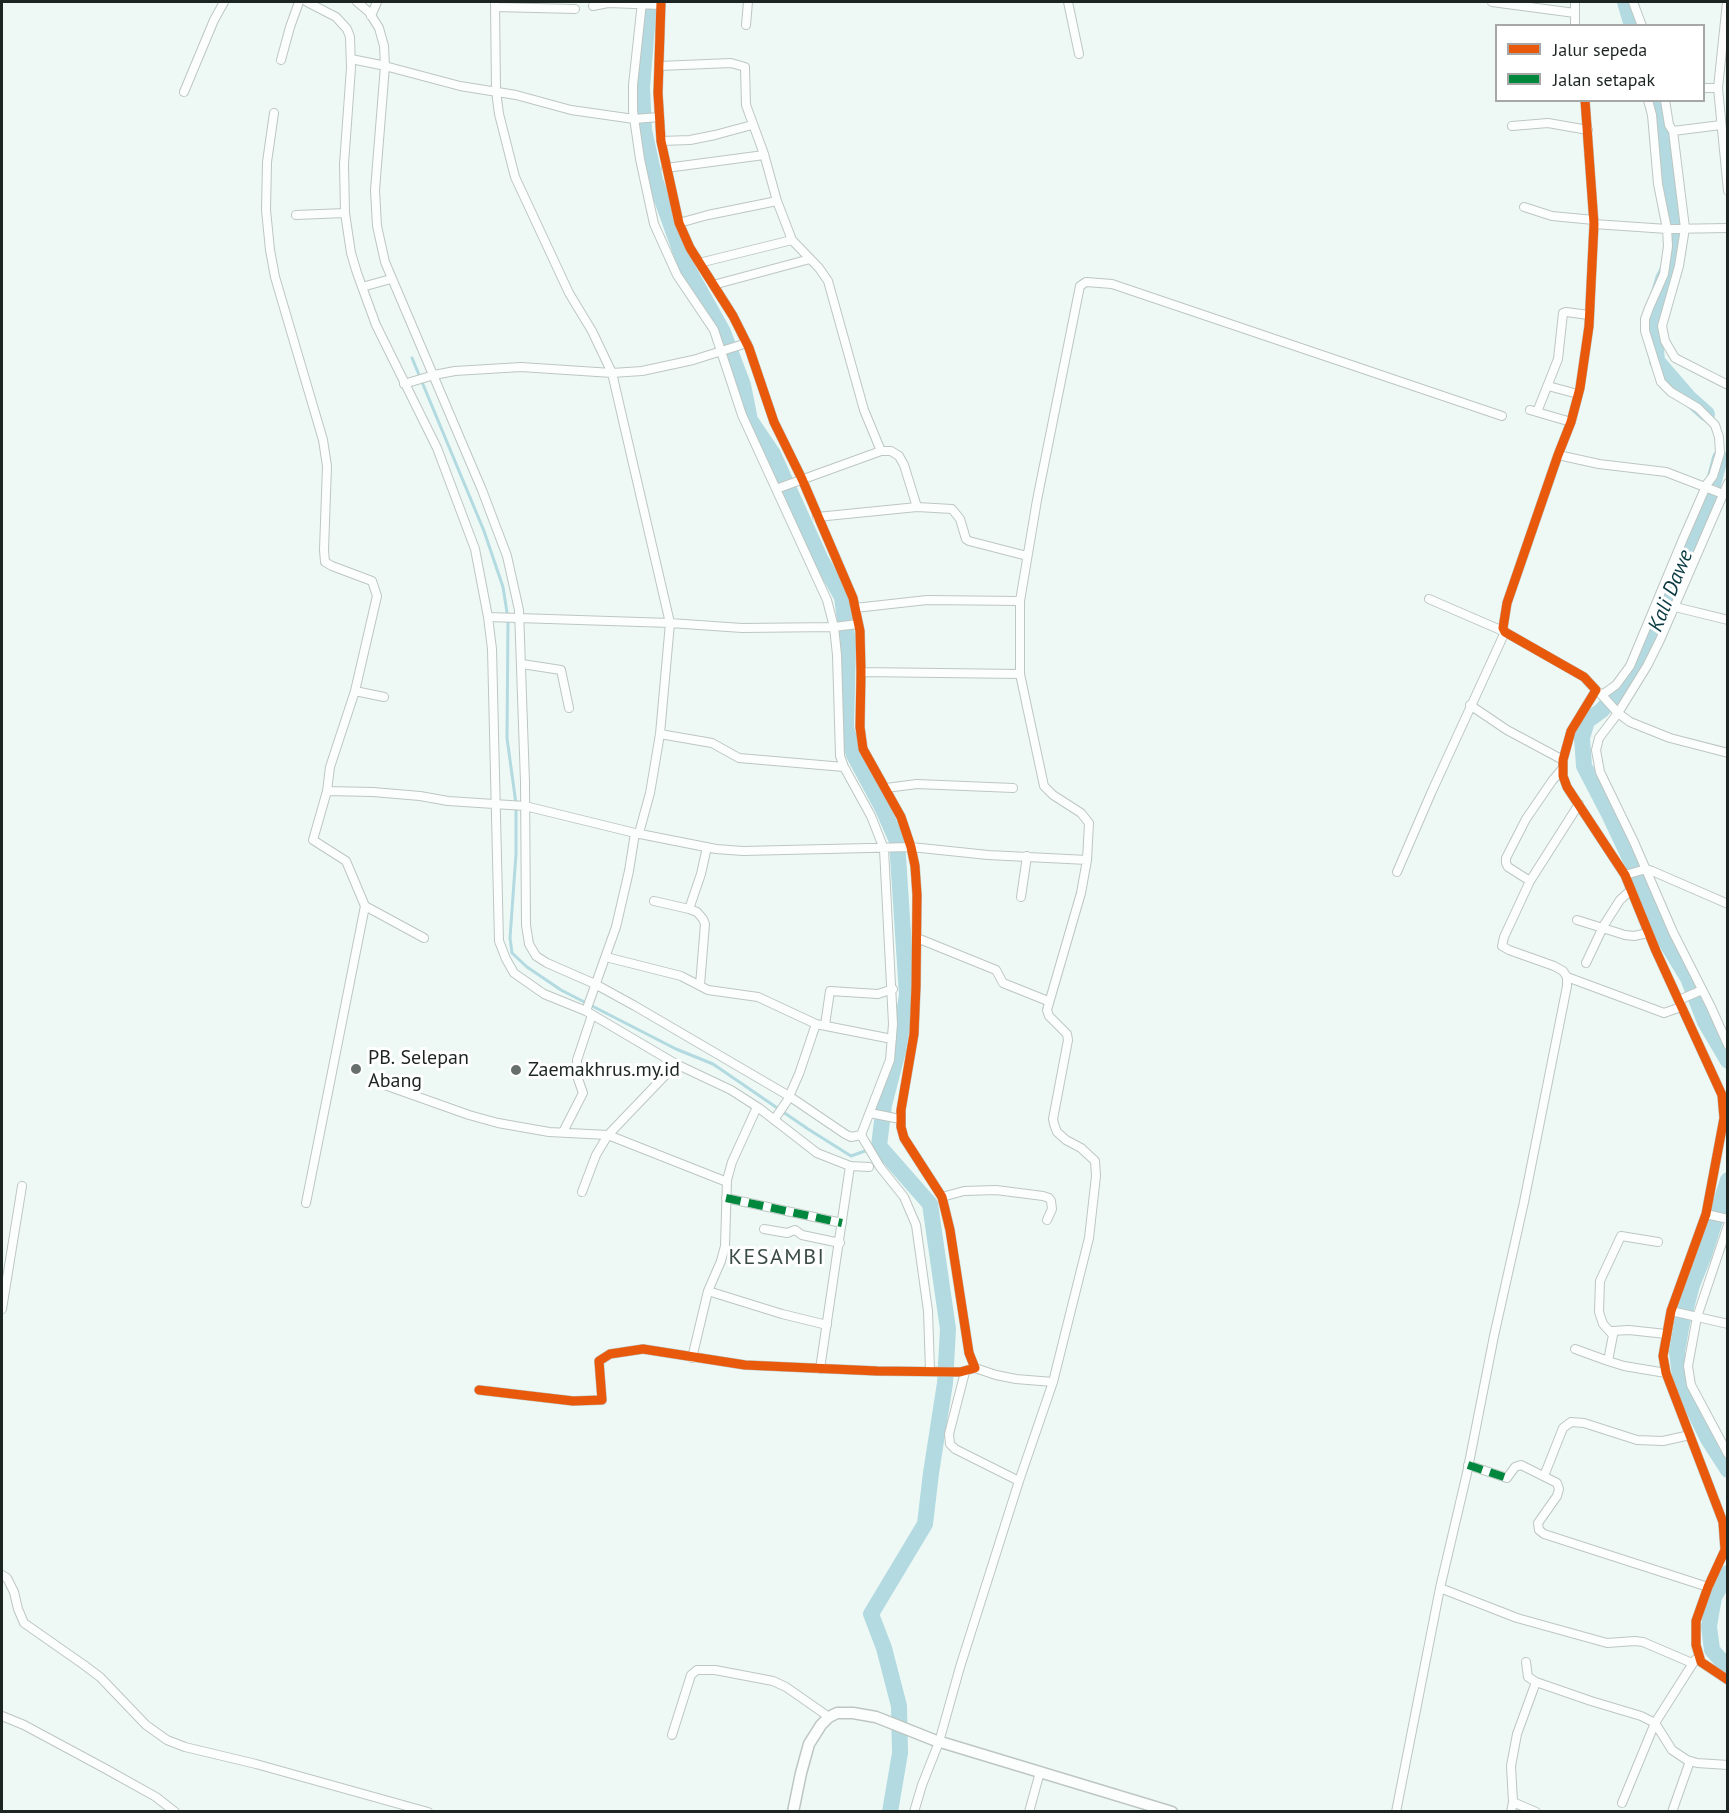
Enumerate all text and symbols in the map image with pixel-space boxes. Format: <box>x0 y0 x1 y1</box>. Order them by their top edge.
legend <box>1495 24 1705 102</box>
text: Jalur sepeda <box>1553 38 1647 61</box>
text: Jalan setapak <box>1553 68 1655 91</box>
water label: Kali Dawe <box>1643 546 1699 636</box>
place label: PB. Selepan Abang <box>368 1046 469 1093</box>
place label: Zaemakhrus.my.id <box>528 1058 680 1082</box>
marker: PB. Selepan Abang <box>349 1062 363 1076</box>
marker: Zaemakhrus.my.id <box>509 1063 523 1077</box>
district label: KESAMBI <box>729 1245 825 1271</box>

